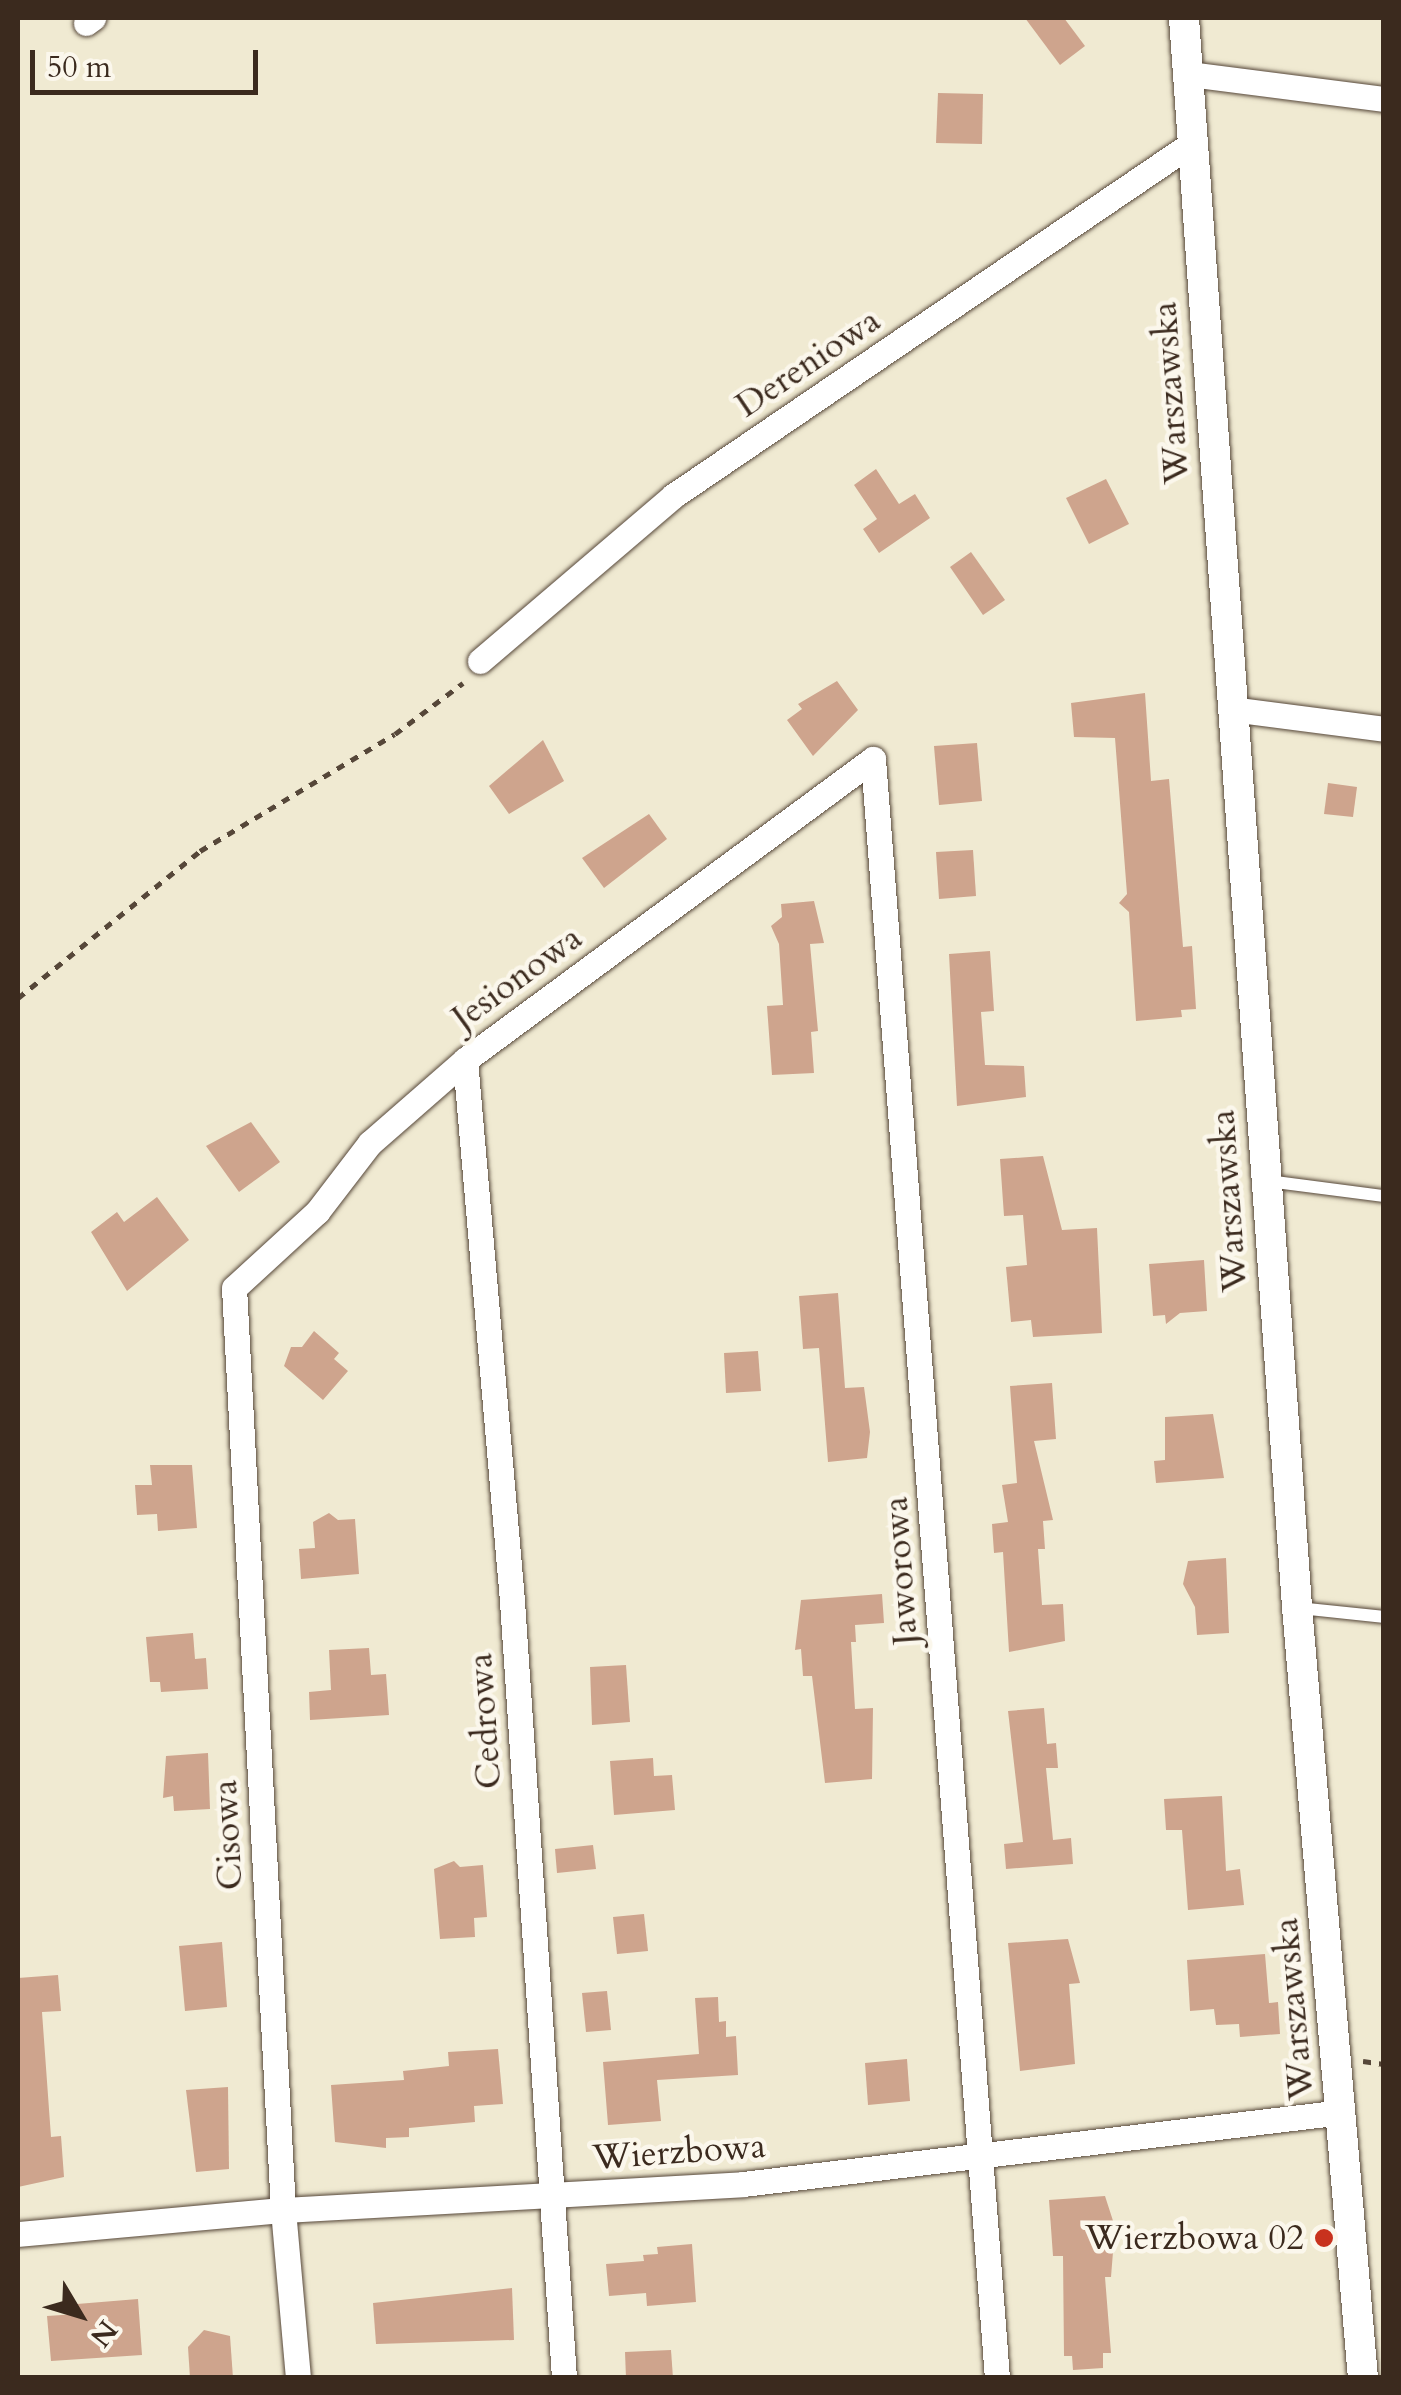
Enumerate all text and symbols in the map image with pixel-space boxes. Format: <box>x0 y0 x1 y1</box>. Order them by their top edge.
scale bar <box>35 30 262 92</box>
text: 50 m <box>47 47 111 88</box>
street label: Dereniowa <box>728 300 888 426</box>
street label: Warszawska <box>1144 300 1198 486</box>
street label: Jesionowa <box>444 917 590 1039</box>
street label: Warszawska <box>1202 1108 1256 1294</box>
street label: Jaworowa <box>875 1495 927 1647</box>
street label: Cedrowa <box>459 1652 511 1790</box>
street label: Cisowa <box>204 1779 252 1891</box>
street label: Warszawska <box>1265 1916 1323 2102</box>
street label: Wierzbowa <box>591 2125 767 2179</box>
place label: Wierzbowa 02 <box>1085 2217 1304 2259</box>
marker: Wierzbowa 02 <box>1313 2227 1335 2249</box>
north arrow <box>30 2265 130 2365</box>
text: N <box>81 2312 126 2355</box>

